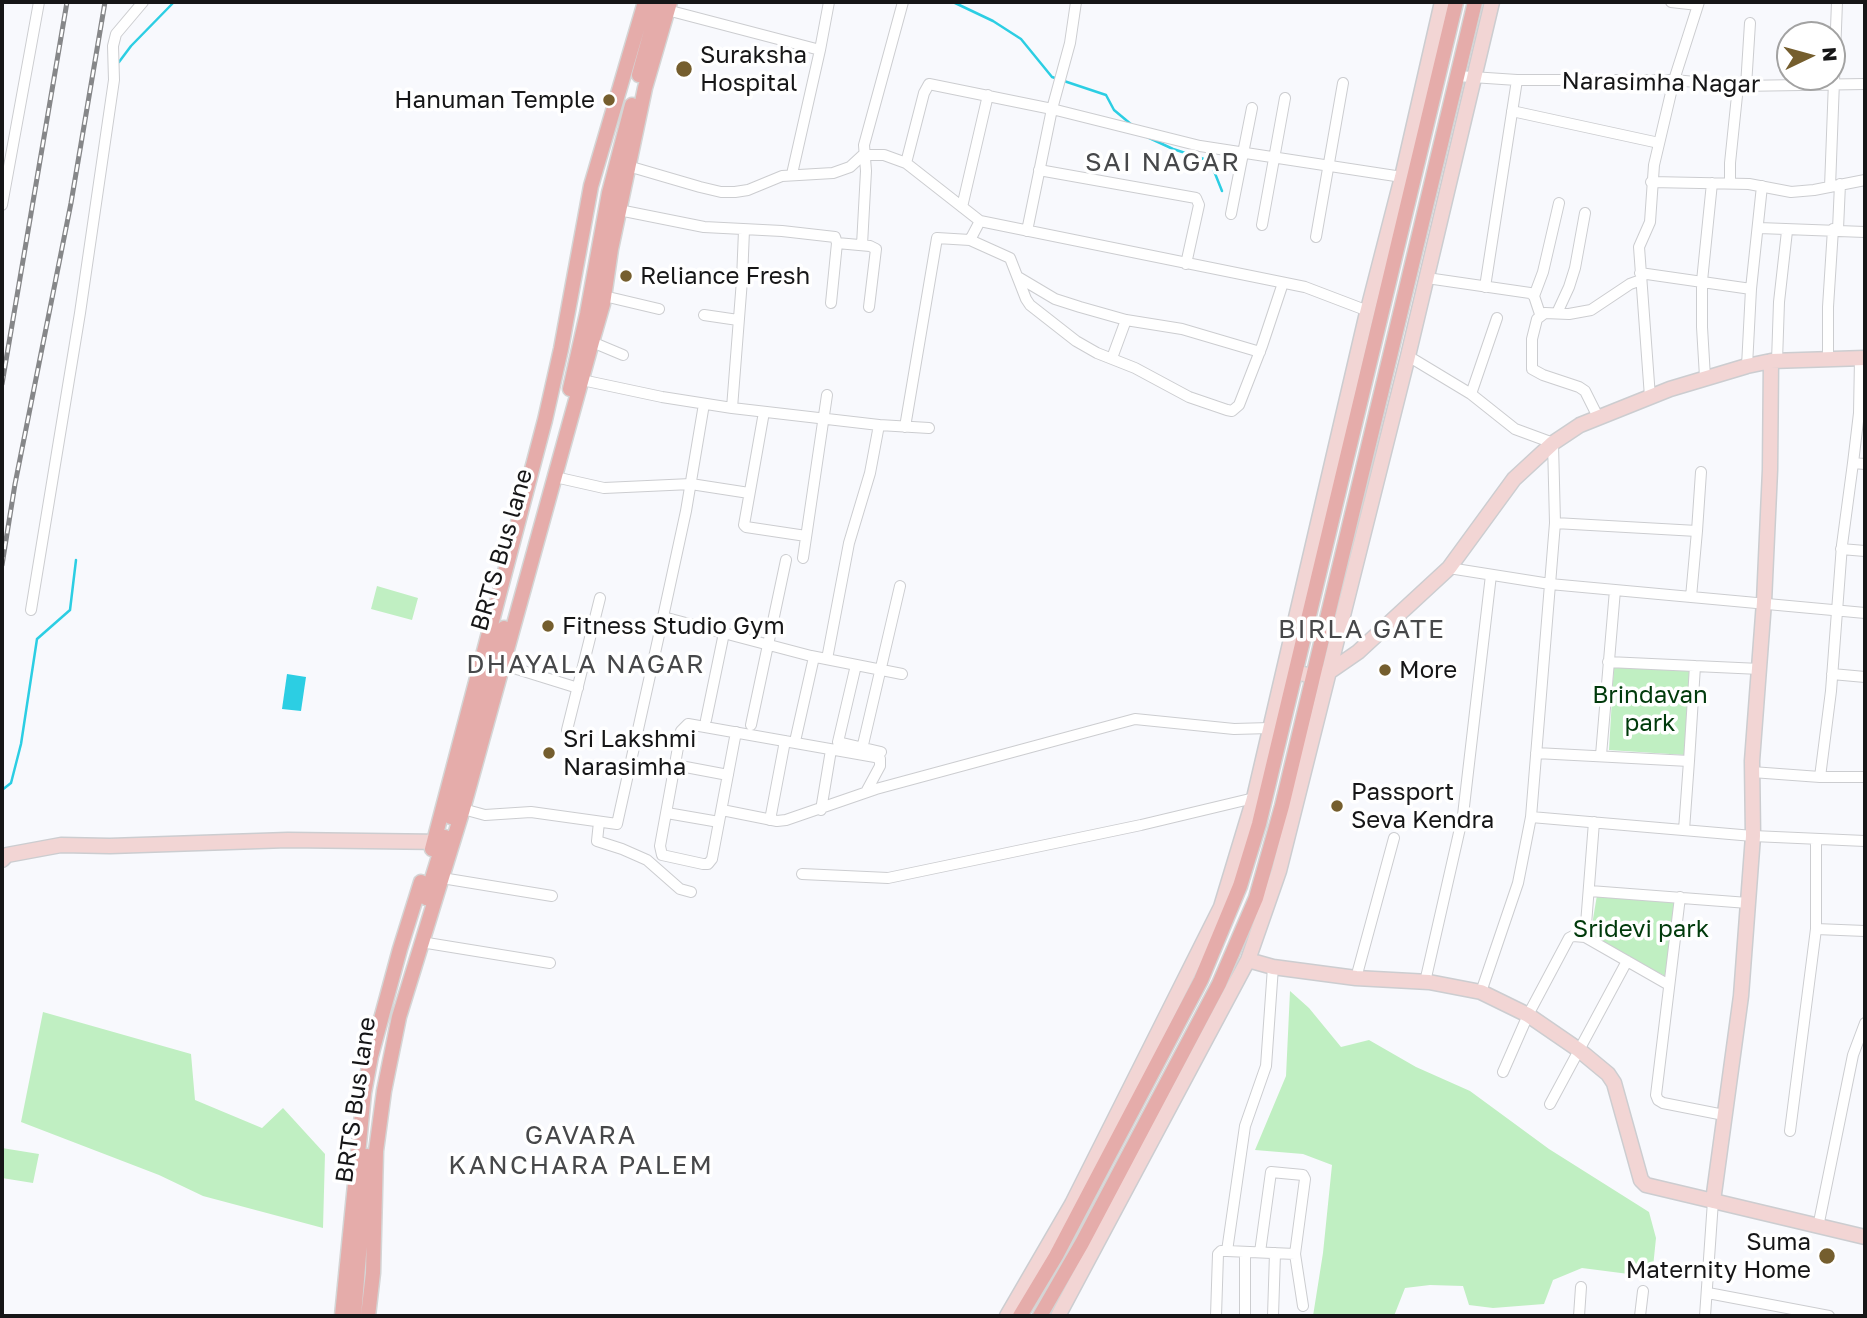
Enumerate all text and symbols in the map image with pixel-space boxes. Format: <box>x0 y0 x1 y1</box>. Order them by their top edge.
north arrow <box>1776 21 1846 91</box>
place label: Suraksha Hospital <box>700 41 807 97</box>
text: N <box>1818 46 1843 62</box>
marker: Suraksha Hospital <box>674 59 694 79</box>
street label: Narasimha Nagar <box>1561 67 1761 99</box>
place label: Hanuman Temple <box>394 86 595 114</box>
marker: Hanuman Temple <box>601 92 617 108</box>
district label: SAI NAGAR <box>1086 147 1240 179</box>
place label: Reliance Fresh <box>640 262 810 290</box>
marker: Reliance Fresh <box>618 268 634 284</box>
street label: BRTS Bus lane <box>465 466 539 634</box>
place label: Fitness Studio Gym <box>562 612 785 640</box>
district label: BIRLA GATE <box>1279 614 1445 646</box>
marker: Fitness Studio Gym <box>540 618 556 634</box>
district label: DHAYALA NAGAR <box>468 649 704 681</box>
place label: More <box>1399 656 1457 684</box>
marker: More <box>1377 662 1393 678</box>
park label: Brindavan park <box>1592 681 1708 737</box>
place label: Sri Lakshmi Narasimha <box>563 725 696 781</box>
marker: Sri Lakshmi Narasimha <box>541 745 557 761</box>
place label: Passport Seva Kendra <box>1351 778 1494 834</box>
marker: Passport Seva Kendra <box>1329 798 1345 814</box>
park label: Sridevi park <box>1573 915 1709 943</box>
street label: BRTS Bus lane <box>330 1015 382 1185</box>
district label: GAVARA KANCHARA PALEM <box>450 1120 712 1182</box>
place label: Suma Maternity Home <box>1626 1228 1811 1284</box>
marker: Suma Maternity Home <box>1817 1246 1837 1266</box>

